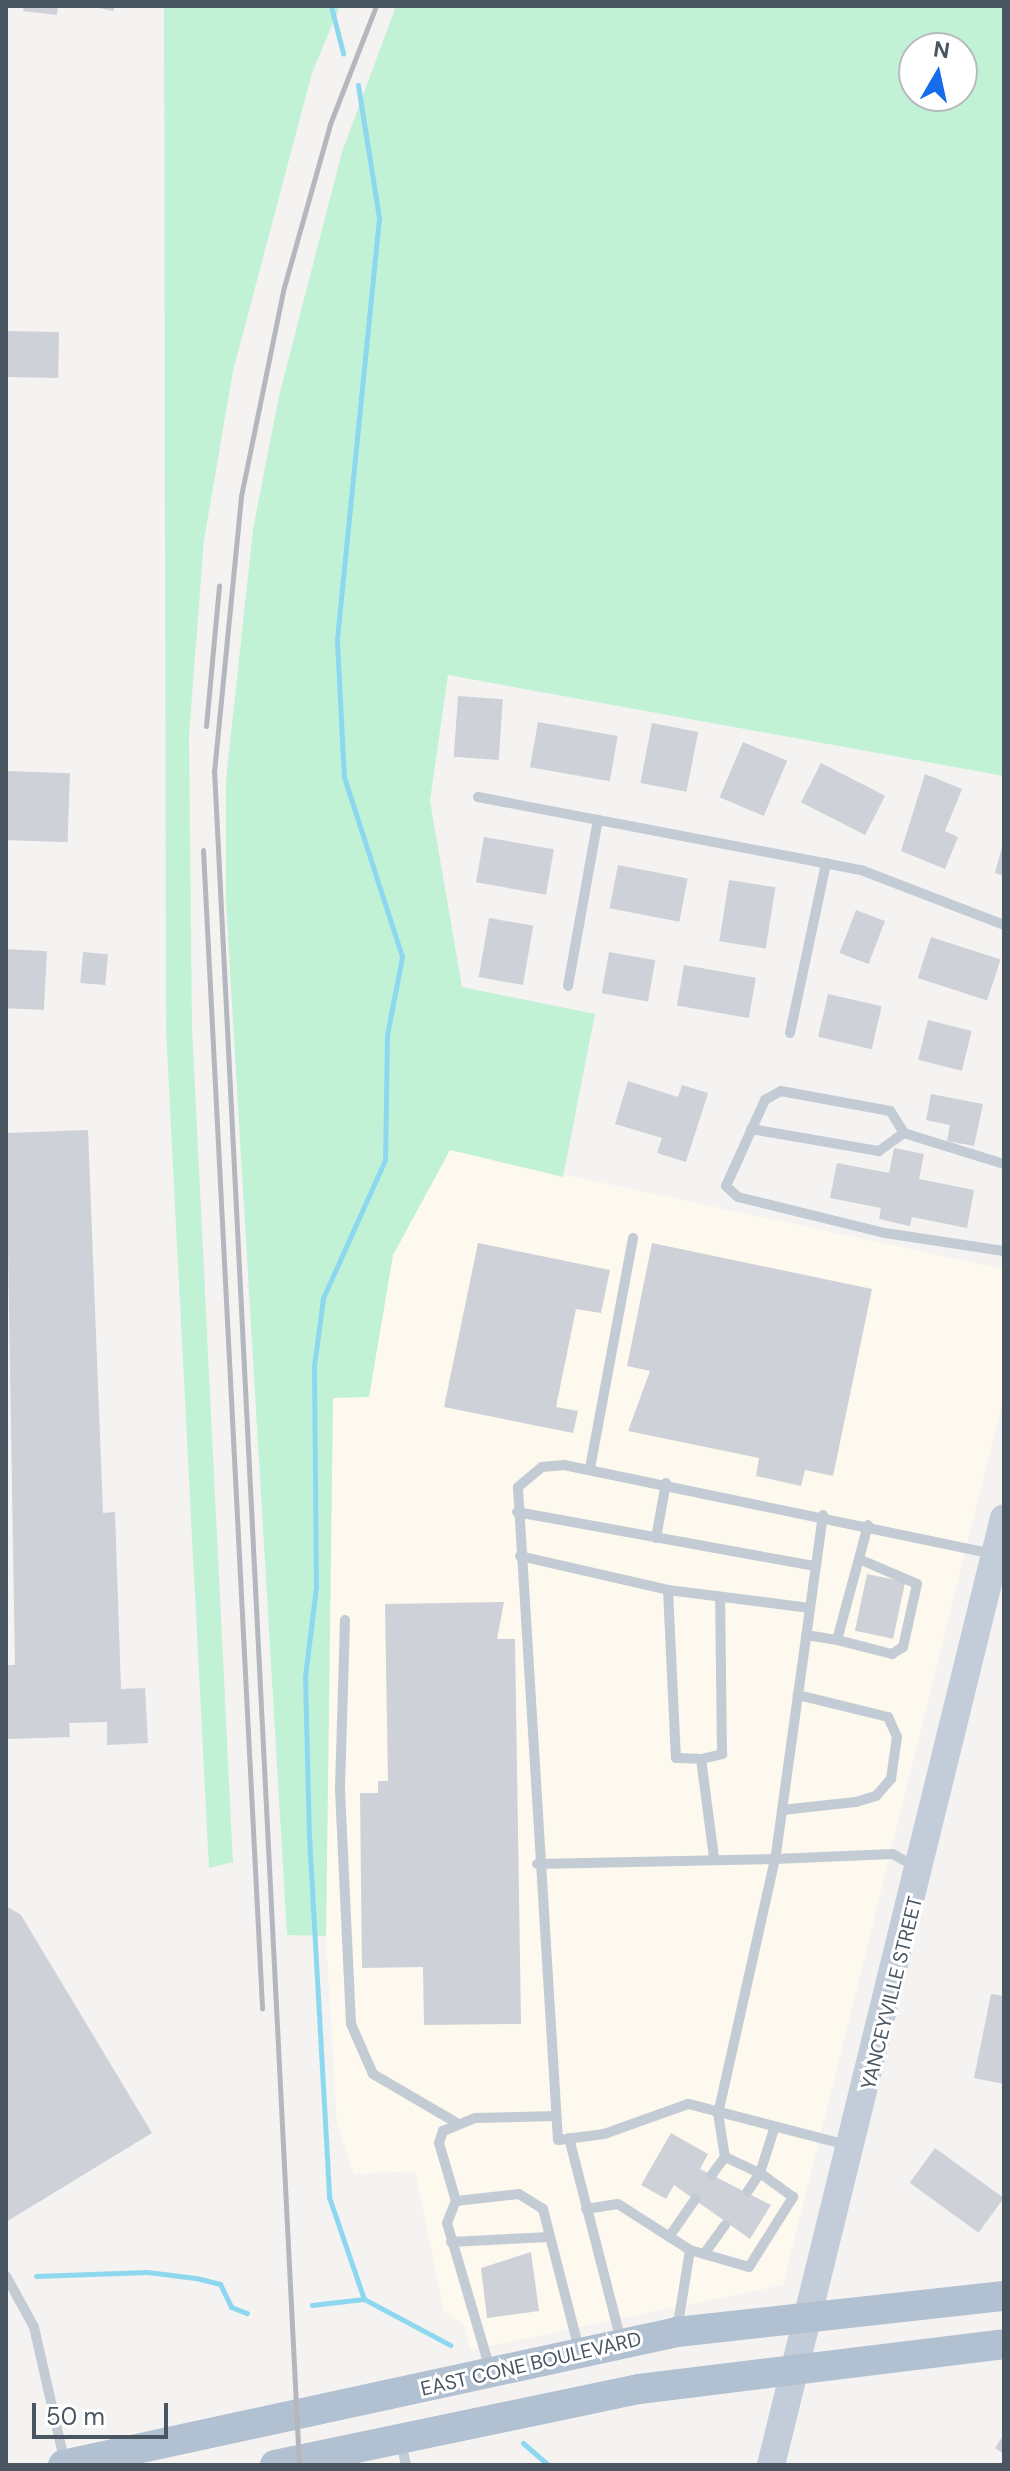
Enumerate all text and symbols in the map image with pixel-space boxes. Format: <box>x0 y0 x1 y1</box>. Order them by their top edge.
north arrow <box>898 32 978 112</box>
text: N <box>931 34 952 65</box>
street label: YANCEYVILLE STREET <box>856 1894 928 2092</box>
street label: EAST CONE BOULEVARD <box>418 2327 644 2401</box>
scale bar <box>36 2387 172 2437</box>
text: 50 m <box>46 2401 105 2432</box>

